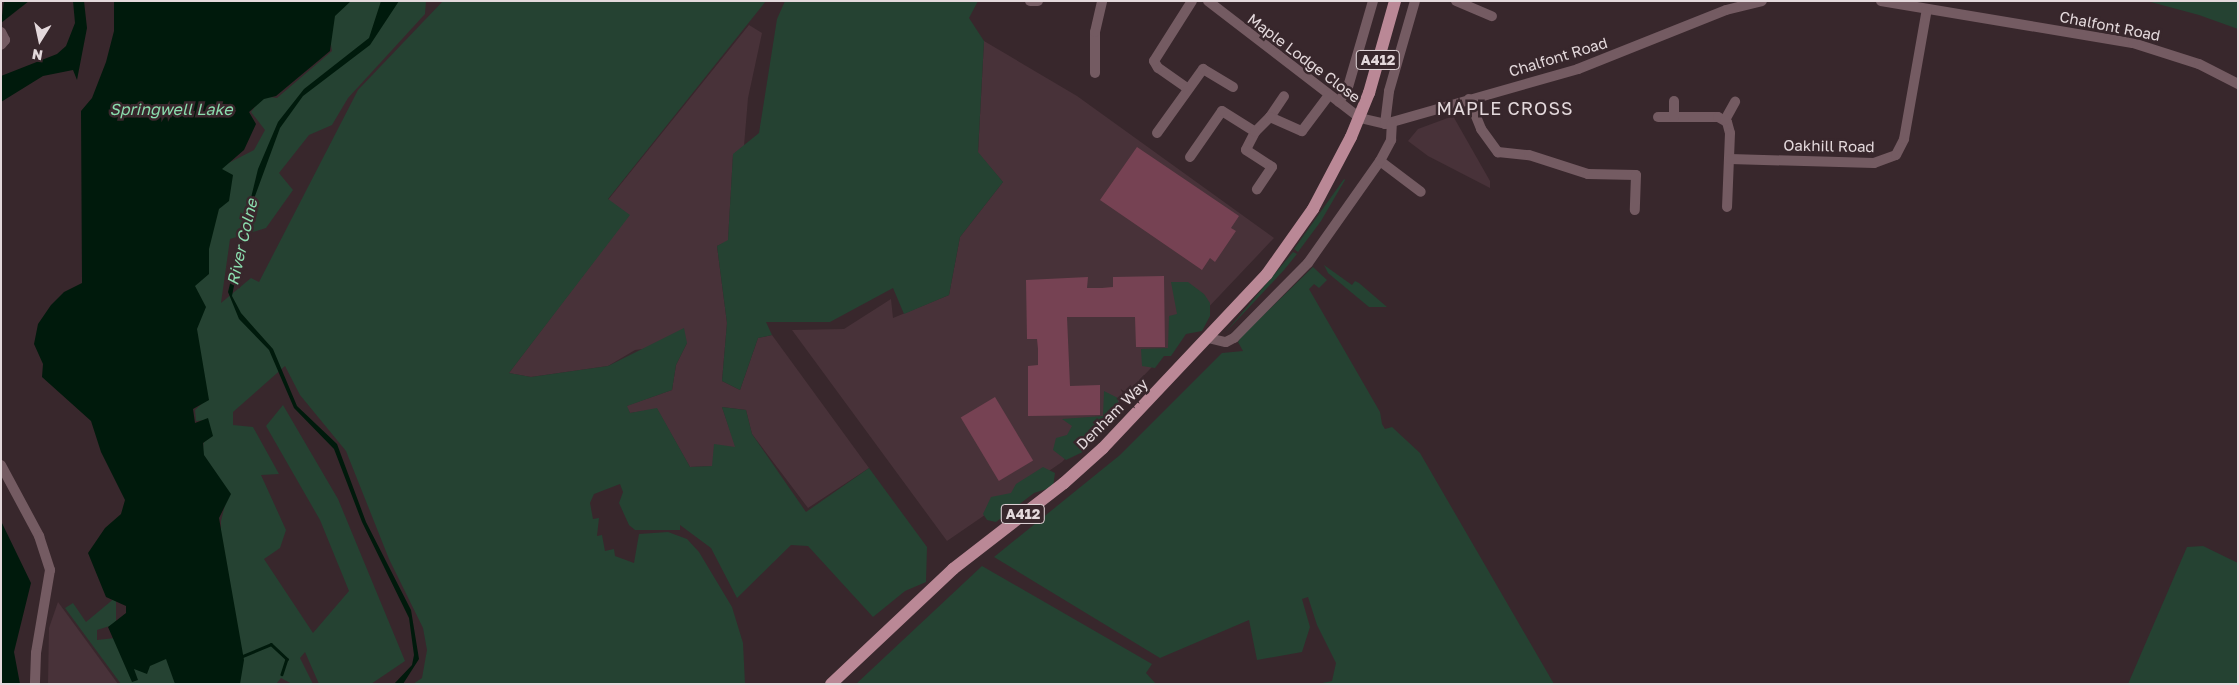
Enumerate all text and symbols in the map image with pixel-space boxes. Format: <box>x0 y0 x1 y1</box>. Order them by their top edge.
street label: Chalfont Road <box>2058 7 2162 45</box>
street label: Maple Lodge Close <box>1244 10 1364 106</box>
north arrow <box>15 15 65 65</box>
street label: Chalfont Road <box>1506 33 1610 81</box>
text: N <box>31 46 44 65</box>
road number: A412 <box>1356 48 1400 72</box>
district label: MAPLE CROSS <box>1435 97 1575 119</box>
water label: Springwell Lake <box>110 99 232 119</box>
street label: Oakhill Road <box>1783 136 1875 156</box>
water label: River Colne <box>223 197 261 287</box>
street label: Denham Way <box>1073 375 1151 453</box>
road number: A412 <box>1000 502 1046 526</box>

